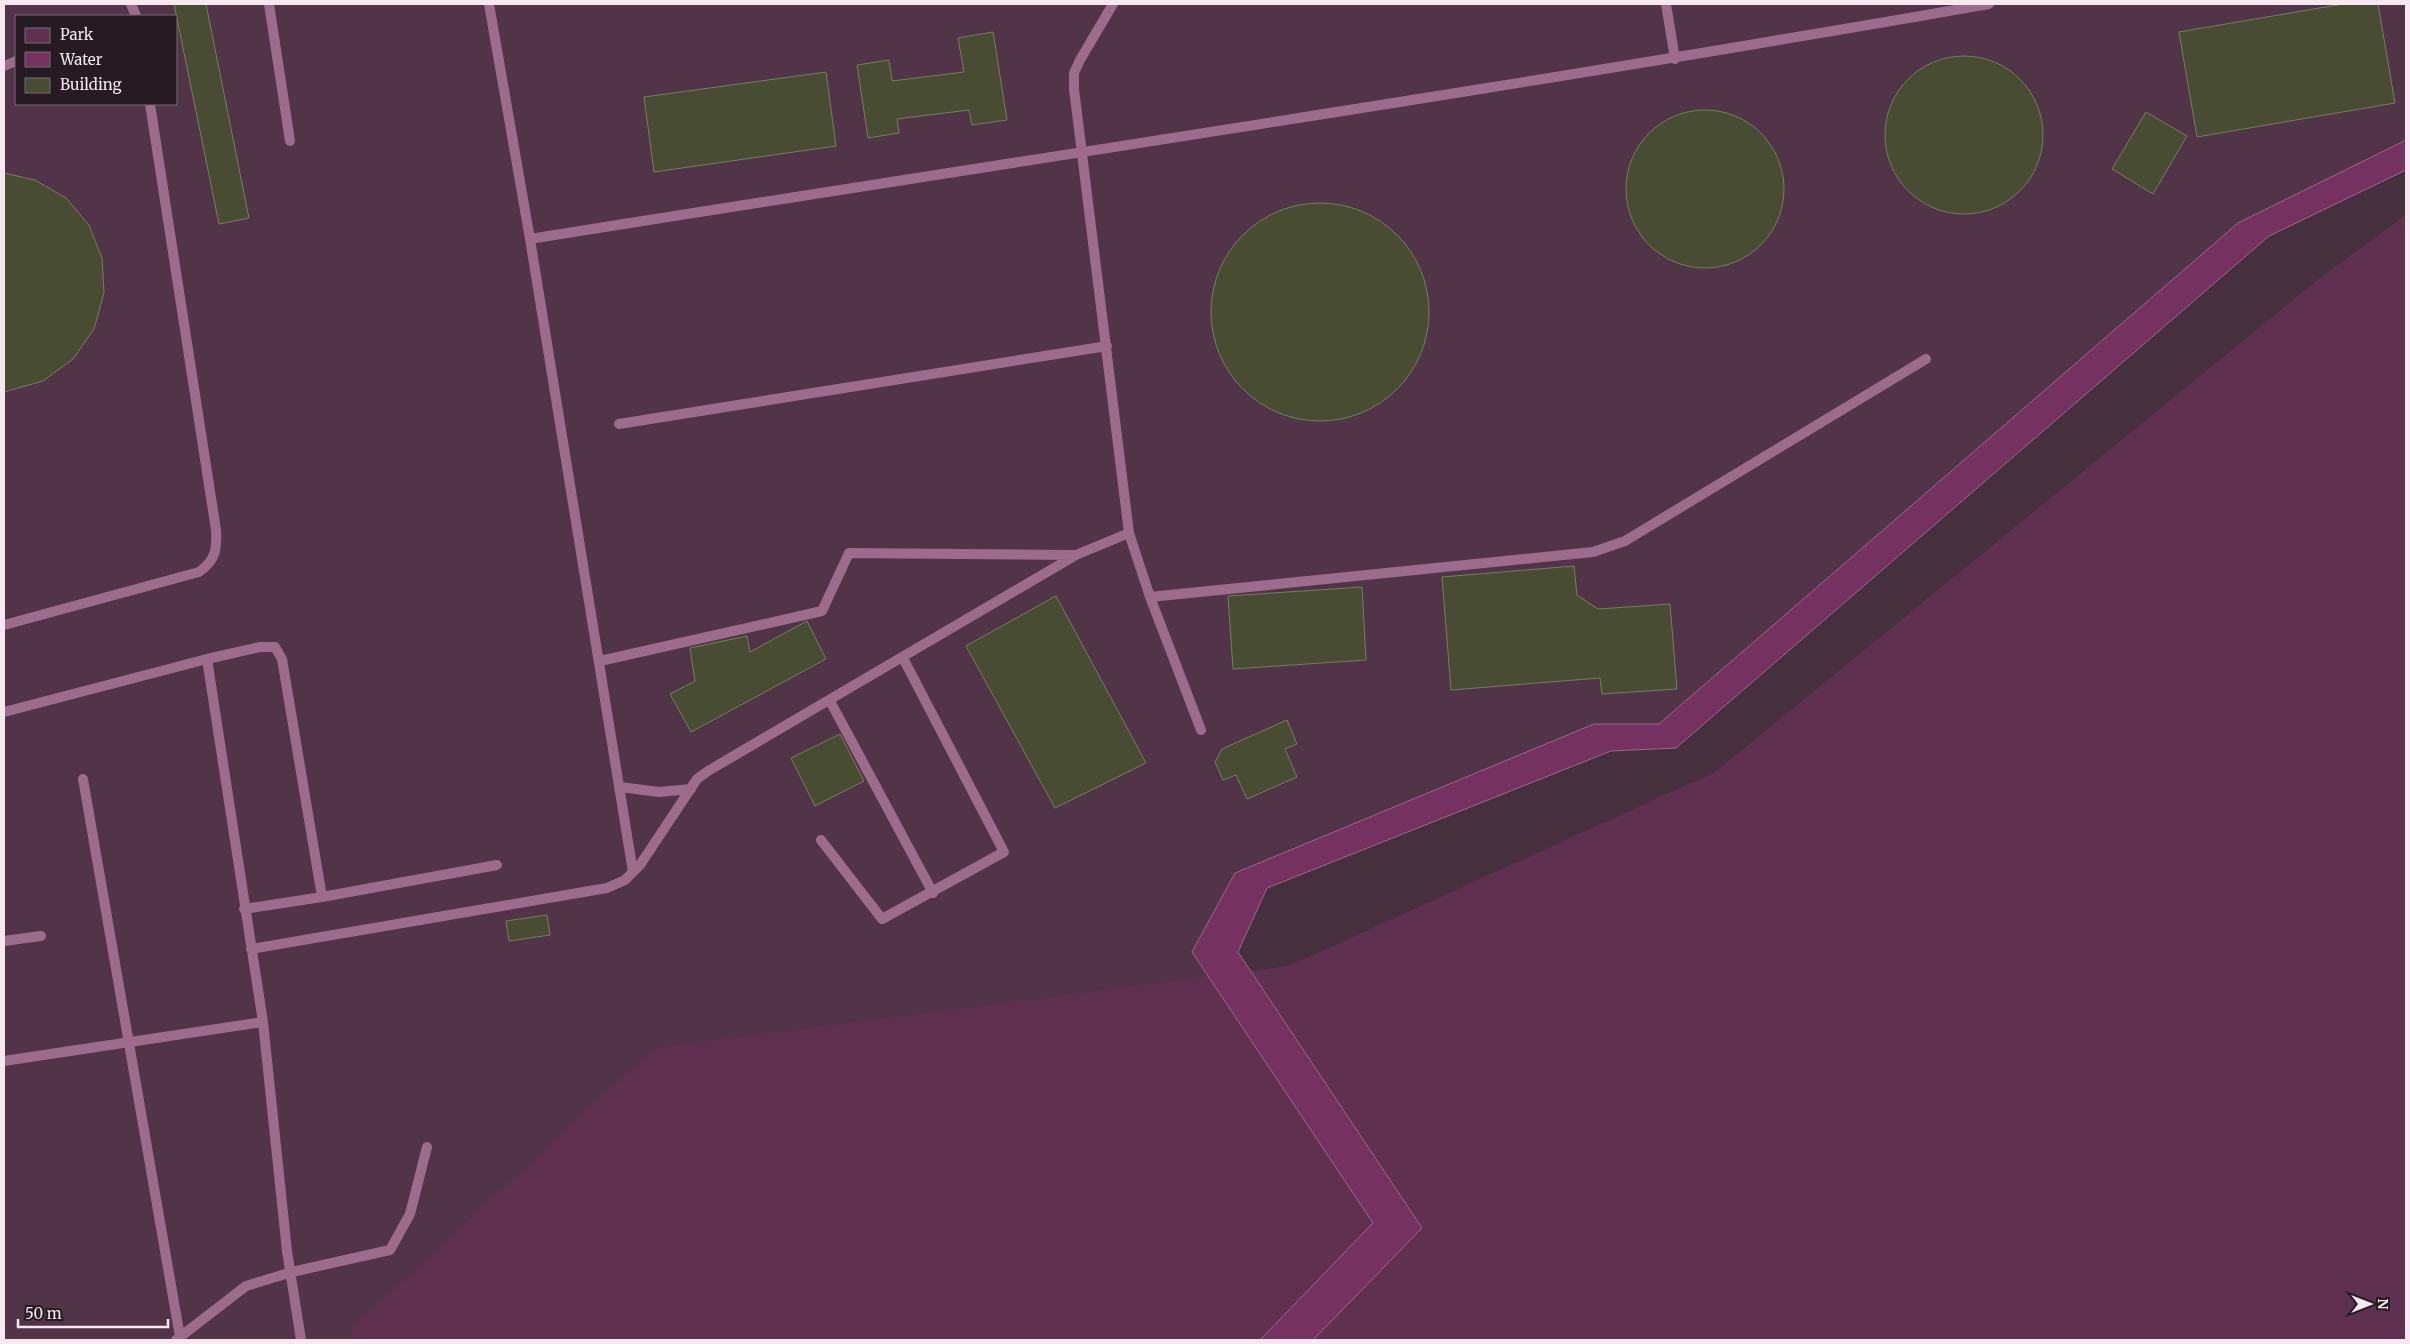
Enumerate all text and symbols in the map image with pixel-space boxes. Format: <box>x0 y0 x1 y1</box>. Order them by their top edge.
legend <box>15 15 178 105</box>
text: Park <box>60 25 94 44</box>
text: Water <box>59 50 103 69</box>
text: Building <box>60 75 122 94</box>
north arrow <box>2345 1279 2395 1329</box>
scale bar <box>18 1296 168 1328</box>
text: N <box>2374 1298 2392 1310</box>
text: 50 m <box>25 1304 62 1323</box>

